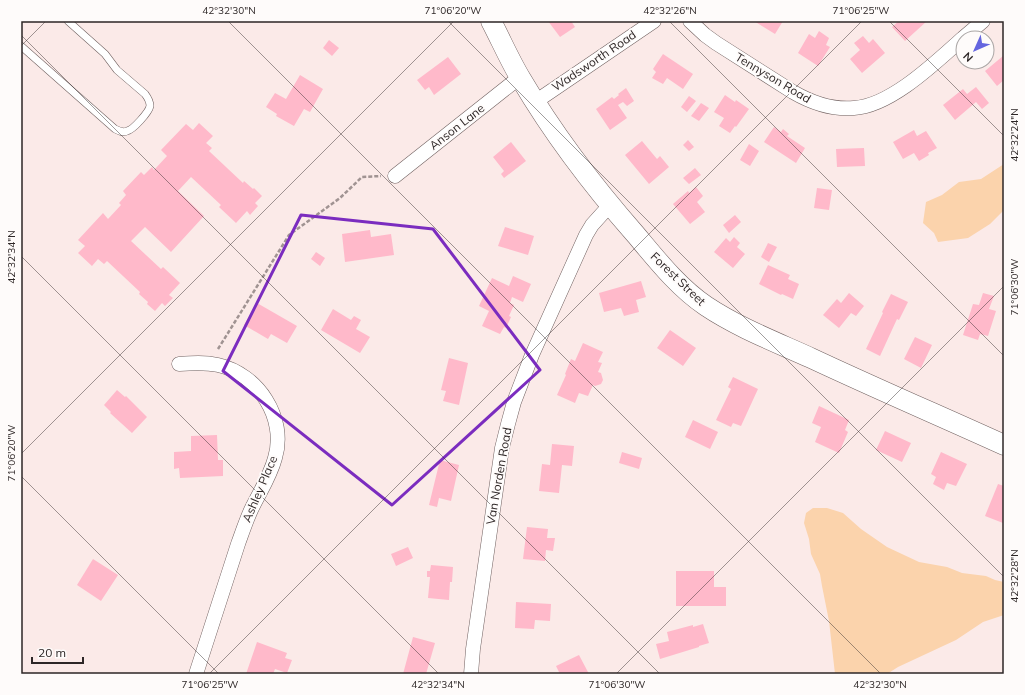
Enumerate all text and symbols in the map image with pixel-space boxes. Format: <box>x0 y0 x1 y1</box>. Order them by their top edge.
text: 42°32'30"N <box>202 4 256 17</box>
text: 71°06'20"W <box>425 4 481 17</box>
text: 42°32'26"N <box>643 4 697 17</box>
text: 71°06'25"W <box>833 4 889 17</box>
street label: Wadsworth Road <box>549 27 639 94</box>
north arrow <box>955 30 995 70</box>
street label: Tennyson Road <box>733 49 814 106</box>
text: N <box>960 49 976 65</box>
street label: Anson Lane <box>426 100 487 153</box>
text: 42°32'24"N <box>1008 108 1021 162</box>
text: 42°32'34"N <box>5 230 18 284</box>
street label: Forest Street <box>648 249 709 309</box>
text: 71°06'30"W <box>1008 259 1021 315</box>
text: 71°06'20"W <box>5 425 18 481</box>
street label: Van Norden Road <box>483 426 514 526</box>
street label: Ashley Place <box>239 453 280 524</box>
text: 42°32'28"N <box>1008 549 1021 603</box>
scale bar <box>32 639 83 665</box>
text: 20 m <box>38 645 66 660</box>
text: 71°06'25"W <box>182 678 238 691</box>
text: 42°32'34"N <box>411 678 465 691</box>
text: 71°06'30"W <box>589 678 645 691</box>
text: 42°32'30"N <box>853 678 907 691</box>

